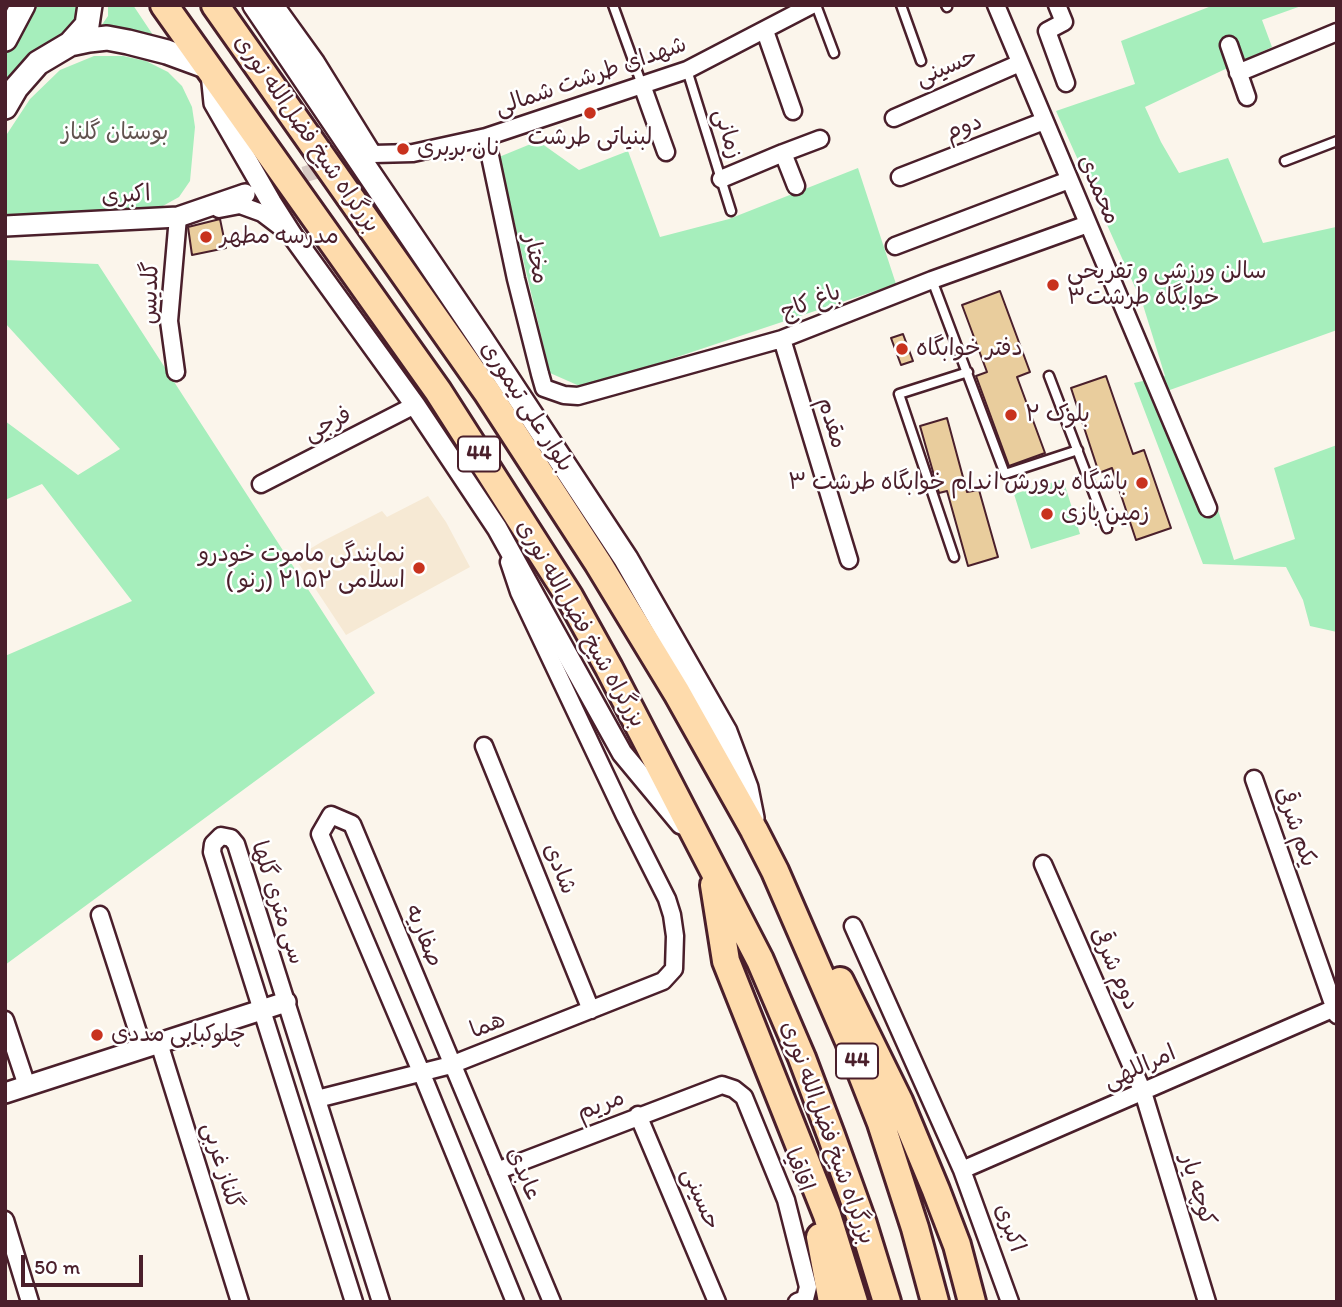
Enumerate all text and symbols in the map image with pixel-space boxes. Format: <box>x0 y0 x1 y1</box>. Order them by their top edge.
street label: بزرگراه شیخ فضل‌الله نوری <box>227 30 385 238</box>
street label: شهدای طرشت شمالی <box>492 31 690 123</box>
street label: حسینی <box>912 43 982 93</box>
marker: لبنیاتی طرشت <box>582 105 598 121</box>
street label: زمانی <box>706 105 748 163</box>
street label: دوم <box>942 108 986 148</box>
park label: بوستان گلناز <box>61 119 169 147</box>
place label: لبنیاتی طرشت <box>527 124 653 152</box>
place label: نان بربری <box>417 135 499 163</box>
marker: نان بربری <box>395 141 411 157</box>
street label: محمدی <box>1071 151 1125 229</box>
street label: اکبری <box>100 181 152 211</box>
place label: مدرسه مطهر <box>220 223 339 251</box>
marker: مدرسه مطهر <box>198 229 214 245</box>
street label: مختار <box>516 231 554 287</box>
place label: سالن ورزشی و تفریحی خوابگاه طرشت۳ <box>1067 258 1267 312</box>
street label: گلدیس <box>136 261 166 325</box>
marker: سالن ورزشی و تفریحی خوابگاه طرشت۳ <box>1045 277 1061 293</box>
street label: باغ کاج <box>777 279 845 327</box>
place label: دفتر خوابگاه <box>916 335 1023 363</box>
street label: بلوار علی تیموری <box>474 337 578 477</box>
marker: دفتر خوابگاه <box>894 341 910 357</box>
street label: مقدم <box>810 394 852 452</box>
street label: فرجی <box>300 401 356 449</box>
place label: بلوک ۲ <box>1025 401 1090 429</box>
marker: بلوک ۲ <box>1003 407 1019 423</box>
road number: 44 <box>458 436 500 472</box>
place label: باشگاه پرورش اندام خوابگاه طرشت ۳ <box>788 469 1128 497</box>
marker: باشگاه پرورش اندام خوابگاه طرشت ۳ <box>1134 475 1150 491</box>
place label: زمین بازی <box>1061 500 1150 528</box>
marker: زمین بازی <box>1039 506 1055 522</box>
street label: بزرگراه شیخ فضل‌الله نوری <box>509 515 651 733</box>
place label: نمایندگی ماموت خودرو ( رنو) اسلامی ۲۱۵۲ <box>198 541 405 595</box>
marker: نمایندگی ماموت خودرو ( رنو) اسلامی ۲۱۵۲ <box>411 560 427 576</box>
street label: یکم شرقی <box>1268 783 1322 871</box>
street label: سی متری گلها <box>244 838 310 968</box>
street label: شادی <box>536 839 582 899</box>
street label: صفاریه <box>398 901 448 971</box>
street label: دوم شرقی <box>1084 923 1144 1015</box>
street label: هما <box>466 1007 510 1045</box>
street label: بزرگراه شیخ فضل‌الله نوری <box>774 1018 880 1248</box>
place label: چلوکبابی مددی <box>111 1021 246 1049</box>
marker: چلوکبابی مددی <box>89 1027 105 1043</box>
street label: امراللهی <box>1100 1040 1180 1096</box>
road number: 44 <box>836 1044 878 1078</box>
street label: مریم <box>573 1084 629 1128</box>
street label: گلناز غربی <box>195 1119 247 1213</box>
street label: عابدی <box>500 1143 546 1205</box>
street label: اقاقیا <box>777 1144 819 1196</box>
street label: کوچه یار <box>1173 1151 1221 1229</box>
street label: حسینی <box>675 1164 725 1234</box>
street label: اکبری <box>988 1200 1030 1256</box>
scale bar <box>24 1240 147 1284</box>
text: 50 m <box>34 1254 80 1279</box>

